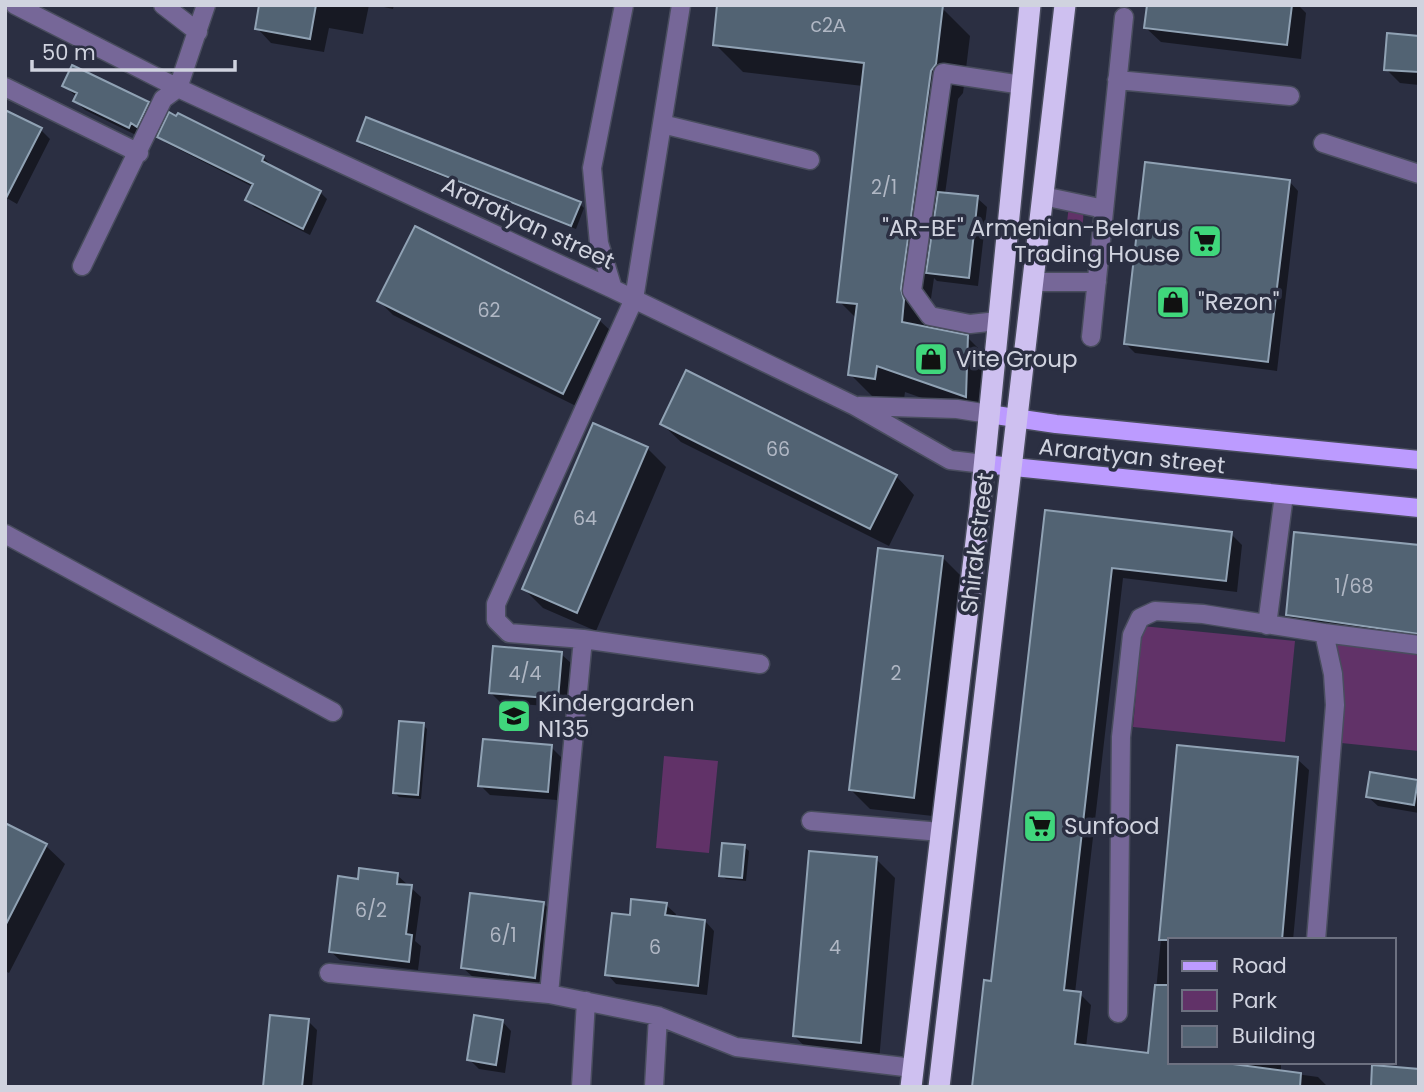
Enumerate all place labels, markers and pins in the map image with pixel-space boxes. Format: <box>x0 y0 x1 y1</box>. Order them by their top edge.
place label: "AR-BE" Armenian-Belarus Trading House <box>882 212 1180 270</box>
supermarket icon: "AR-BE" Armenian-Belarus Trading House <box>1186 222 1224 260</box>
shop icon: "Rezon" <box>1154 283 1192 321</box>
place label: "Rezon" <box>1198 286 1280 318</box>
shop icon: Vite Group <box>912 340 950 378</box>
place label: Vite Group <box>956 343 1077 375</box>
place label: Kindergarden N135 <box>538 687 695 745</box>
school or university icon: Kindergarden N135 <box>495 697 533 735</box>
supermarket icon: Sunfood <box>1021 807 1059 845</box>
place label: Sunfood <box>1064 810 1160 842</box>

